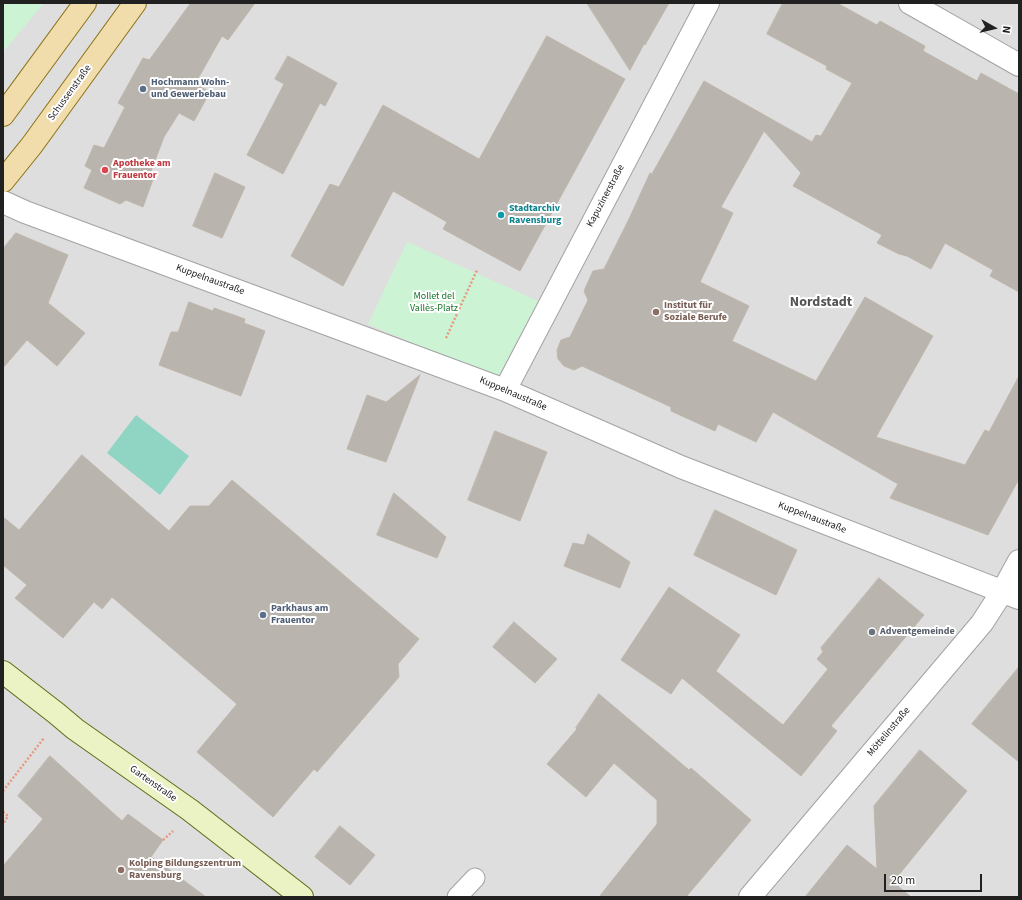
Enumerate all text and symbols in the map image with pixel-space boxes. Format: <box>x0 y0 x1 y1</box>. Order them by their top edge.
north arrow <box>974 8 1014 48</box>
text: N <box>998 25 1014 34</box>
street label: Schussenstraße <box>46 63 94 123</box>
place label: Hochmann Wohn- und Gewerbebau <box>151 77 229 100</box>
marker: Hochmann Wohn- und Gewerbebau <box>138 84 148 94</box>
place label: Apotheke am Frauentor <box>113 158 171 182</box>
street label: Kapuzinerstraße <box>585 163 627 229</box>
marker: Apotheke am Frauentor <box>100 165 110 175</box>
place label: Stadtarchiv Ravensburg <box>509 203 561 226</box>
marker: Stadtarchiv Ravensburg <box>496 210 506 220</box>
street label: Kuppelnaustraße <box>174 262 246 298</box>
park label: Mollet del Vallès-Platz <box>410 291 458 314</box>
district label: Nordstadt <box>790 295 852 311</box>
place label: Institut für Soziale Berufe <box>664 300 727 324</box>
marker: Institut für Soziale Berufe <box>651 307 661 317</box>
street label: Kuppelnaustraße <box>478 374 548 414</box>
street label: Kuppelnaustraße <box>776 499 848 537</box>
place label: Parkhaus am Frauentor <box>271 603 328 626</box>
marker: Parkhaus am Frauentor <box>258 610 268 620</box>
place label: Adventgemeinde <box>880 626 955 638</box>
marker: Adventgemeinde <box>867 627 877 637</box>
street label: Möttelinstraße <box>865 705 913 759</box>
street label: Gartenstraße <box>127 763 179 805</box>
place label: Kolping Bildungszentrum Ravensburg <box>129 858 241 882</box>
marker: Kolping Bildungszentrum Ravensburg <box>116 865 126 875</box>
scale bar <box>886 866 984 892</box>
text: 20 m <box>891 872 915 889</box>

